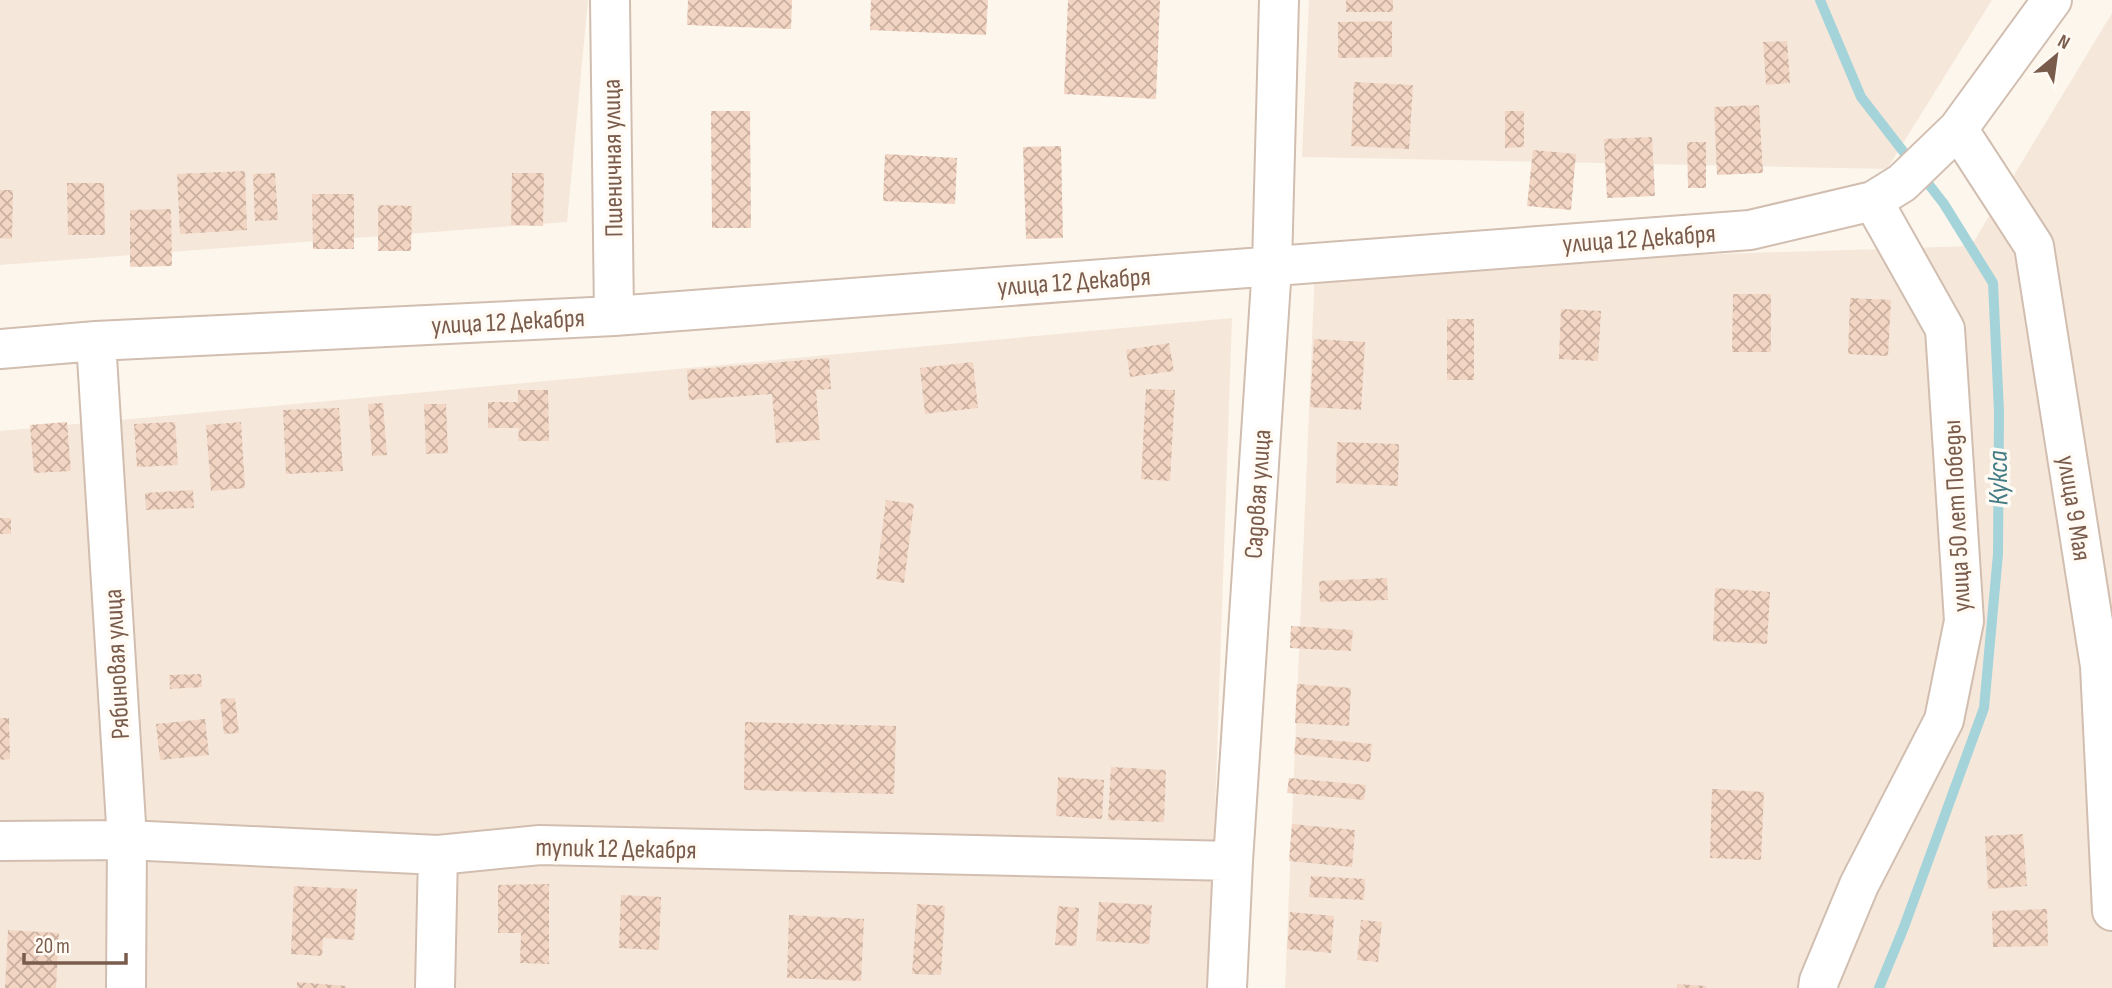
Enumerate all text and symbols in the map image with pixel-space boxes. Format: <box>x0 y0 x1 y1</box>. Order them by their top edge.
north arrow <box>2021 21 2091 91</box>
text: N <box>2053 30 2074 55</box>
street label: Пшеничная улица <box>597 79 630 237</box>
street label: улица 12 Декабря <box>1561 219 1717 260</box>
street label: улица 12 Декабря <box>996 262 1152 303</box>
street label: улица 12 Декабря <box>431 303 586 342</box>
street label: улица 50 лет Победы <box>1937 419 1978 613</box>
street label: Садовая улица <box>1239 428 1278 560</box>
water label: Кукса <box>1982 450 2015 506</box>
street label: улица 9 Мая <box>2050 453 2097 563</box>
street label: Рябиновая улица <box>98 588 137 740</box>
street label: тупик 12 Декабря <box>535 833 697 866</box>
scale bar <box>24 922 126 966</box>
text: 20 m <box>35 934 70 959</box>

